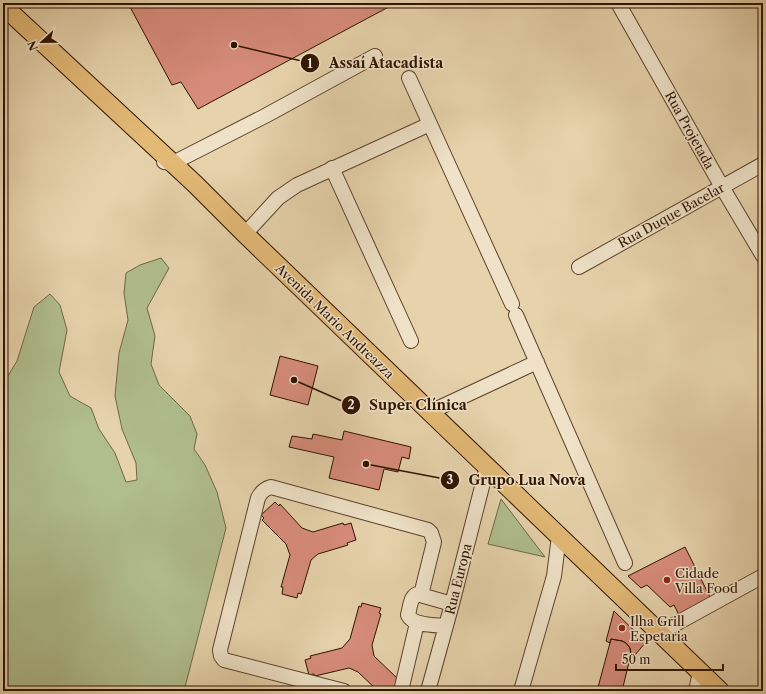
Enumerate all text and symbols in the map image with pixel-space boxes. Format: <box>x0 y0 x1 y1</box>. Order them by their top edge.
north arrow <box>22 22 62 62</box>
text: N <box>24 38 41 53</box>
callout: Assaí Atacadista <box>300 50 451 76</box>
text: Assaí Atacadista <box>328 54 444 72</box>
text: 1 <box>307 56 313 71</box>
street label: Rua Projetada <box>662 88 718 172</box>
street label: Rua Duque Bacelar <box>615 179 727 251</box>
street label: Avenida Mario Andreazza <box>272 259 398 382</box>
callout: Super Clínica <box>341 392 475 418</box>
text: Super Clínica <box>369 396 468 414</box>
text: 2 <box>347 397 355 412</box>
callout: Grupo Lua Nova <box>440 467 593 493</box>
text: Grupo Lua Nova <box>469 471 586 489</box>
text: 3 <box>447 472 454 487</box>
street label: Rua Europa <box>441 542 475 616</box>
place label: Cidade Villa Food <box>674 565 738 596</box>
marker: Cidade Villa Food <box>662 575 672 585</box>
place label: Ilha Grill Espetaria <box>630 613 688 644</box>
marker: Ilha Grill Espetaria <box>617 623 627 633</box>
scale bar <box>616 646 723 672</box>
text: 50 m <box>622 652 651 667</box>

